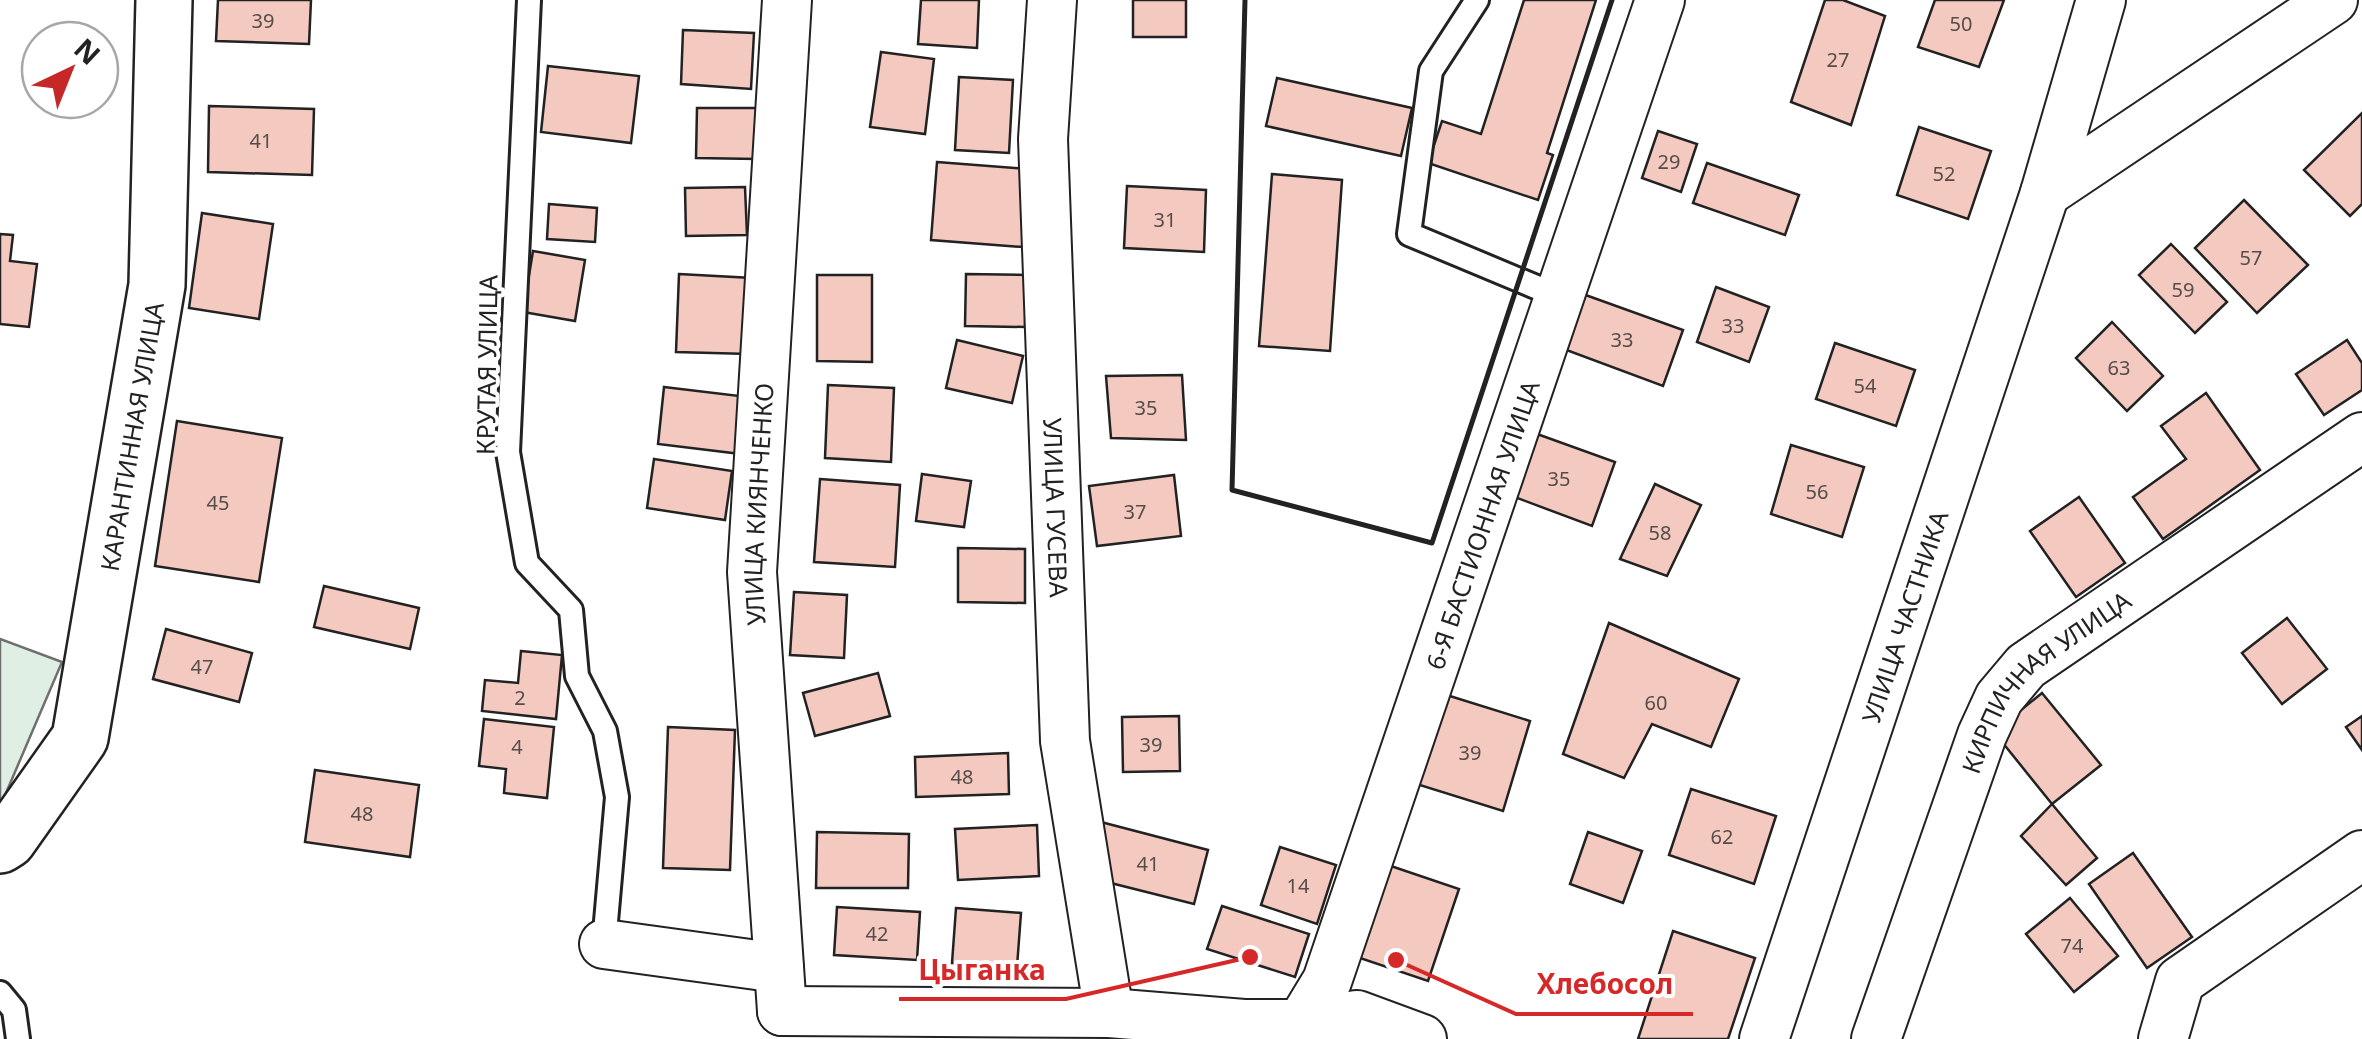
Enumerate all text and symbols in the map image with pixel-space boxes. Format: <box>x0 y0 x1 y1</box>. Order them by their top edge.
house number: 39 <box>252 7 274 34</box>
house number: 50 <box>1950 10 1972 37</box>
north arrow <box>20 20 120 120</box>
text: N <box>66 29 109 73</box>
house number: 27 <box>1827 46 1849 73</box>
house number: 41 <box>250 127 272 154</box>
house number: 29 <box>1658 148 1680 175</box>
house number: 52 <box>1933 160 1955 187</box>
house number: 31 <box>1154 206 1176 233</box>
house number: 57 <box>2240 244 2262 271</box>
street label: КРУТАЯ УЛИЦА <box>467 275 505 455</box>
house number: 59 <box>2172 276 2194 303</box>
street label: КАРАНТИННАЯ УЛИЦА <box>92 299 171 574</box>
house number: 33 <box>1722 312 1744 339</box>
house number: 33 <box>1611 326 1633 353</box>
house number: 63 <box>2108 354 2130 381</box>
house number: 54 <box>1854 372 1877 399</box>
street label: 6-Я БАСТИОННАЯ УЛИЦА <box>1417 376 1547 674</box>
street label: УЛИЦА КИЯНЧЕНКО <box>735 382 781 627</box>
house number: 35 <box>1135 394 1157 421</box>
street label: УЛИЦА ГУСЕВА <box>1036 417 1077 598</box>
house number: 35 <box>1548 465 1570 492</box>
house number: 56 <box>1806 478 1828 505</box>
house number: 45 <box>207 489 229 516</box>
house number: 37 <box>1124 498 1146 525</box>
street label: УЛИЦА ЧАСТНИКА <box>1853 506 1955 727</box>
house number: 58 <box>1649 519 1671 546</box>
street label: КИРПИЧНАЯ УЛИЦА <box>1953 583 2137 778</box>
house number: 47 <box>191 653 213 680</box>
house number: 2 <box>514 684 526 711</box>
house number: 60 <box>1645 689 1667 716</box>
house number: 39 <box>1140 731 1162 758</box>
house number: 4 <box>511 733 523 760</box>
house number: 39 <box>1459 739 1481 766</box>
house number: 48 <box>951 763 973 790</box>
house number: 48 <box>351 800 373 827</box>
house number: 62 <box>1711 823 1733 850</box>
house number: 41 <box>1137 850 1159 877</box>
house number: 14 <box>1287 872 1310 899</box>
house number: 42 <box>866 920 888 947</box>
house number: 74 <box>2061 932 2084 959</box>
callout: Цыганка <box>899 941 1066 999</box>
text: Цыганка <box>918 950 1046 988</box>
callout: Хлебосол <box>1516 956 1693 1014</box>
text: Хлебосол <box>1537 964 1673 1002</box>

